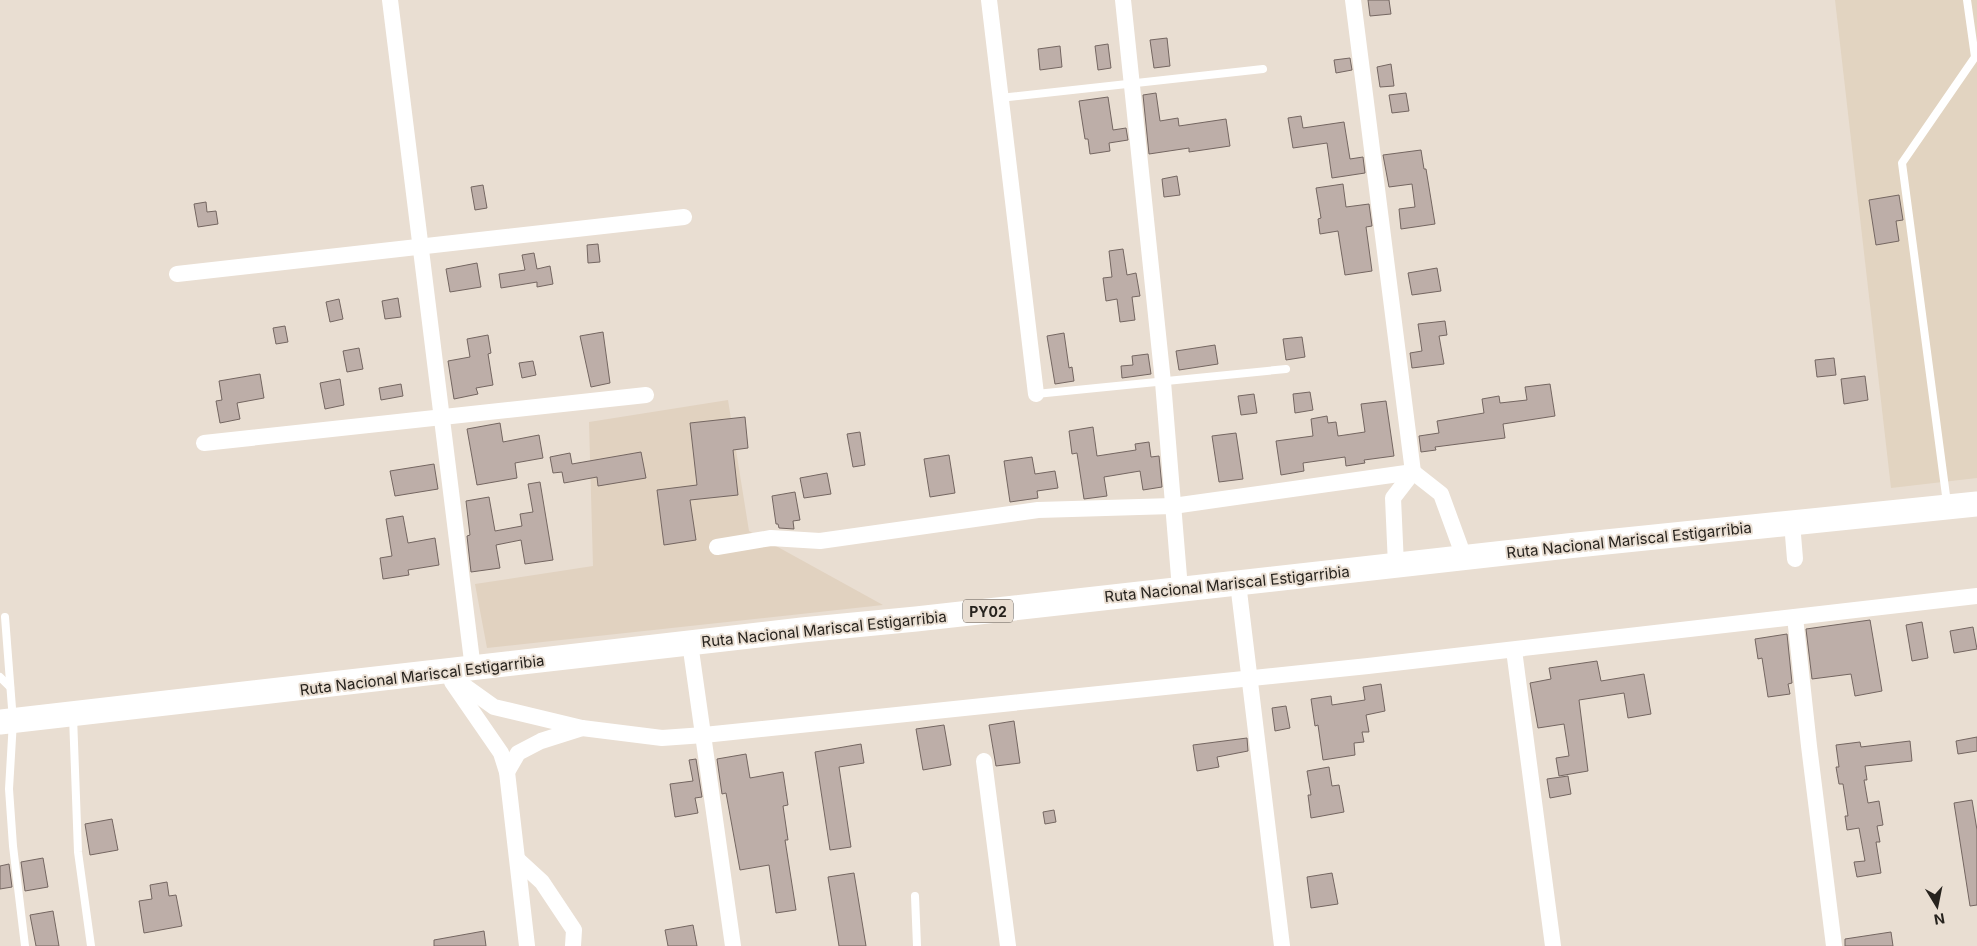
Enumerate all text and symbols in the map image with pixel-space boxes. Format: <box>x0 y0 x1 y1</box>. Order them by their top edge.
street label: Ruta Nacional Mariscal Estigarribia <box>1506 518 1752 562</box>
street label: Ruta Nacional Mariscal Estigarribia <box>1104 562 1350 606</box>
road number: PY02 <box>963 600 1013 622</box>
street label: Ruta Nacional Mariscal Estigarribia <box>701 607 947 651</box>
street label: Ruta Nacional Mariscal Estigarribia <box>299 651 545 699</box>
north arrow <box>1912 881 1962 931</box>
text: N <box>1933 910 1946 929</box>

